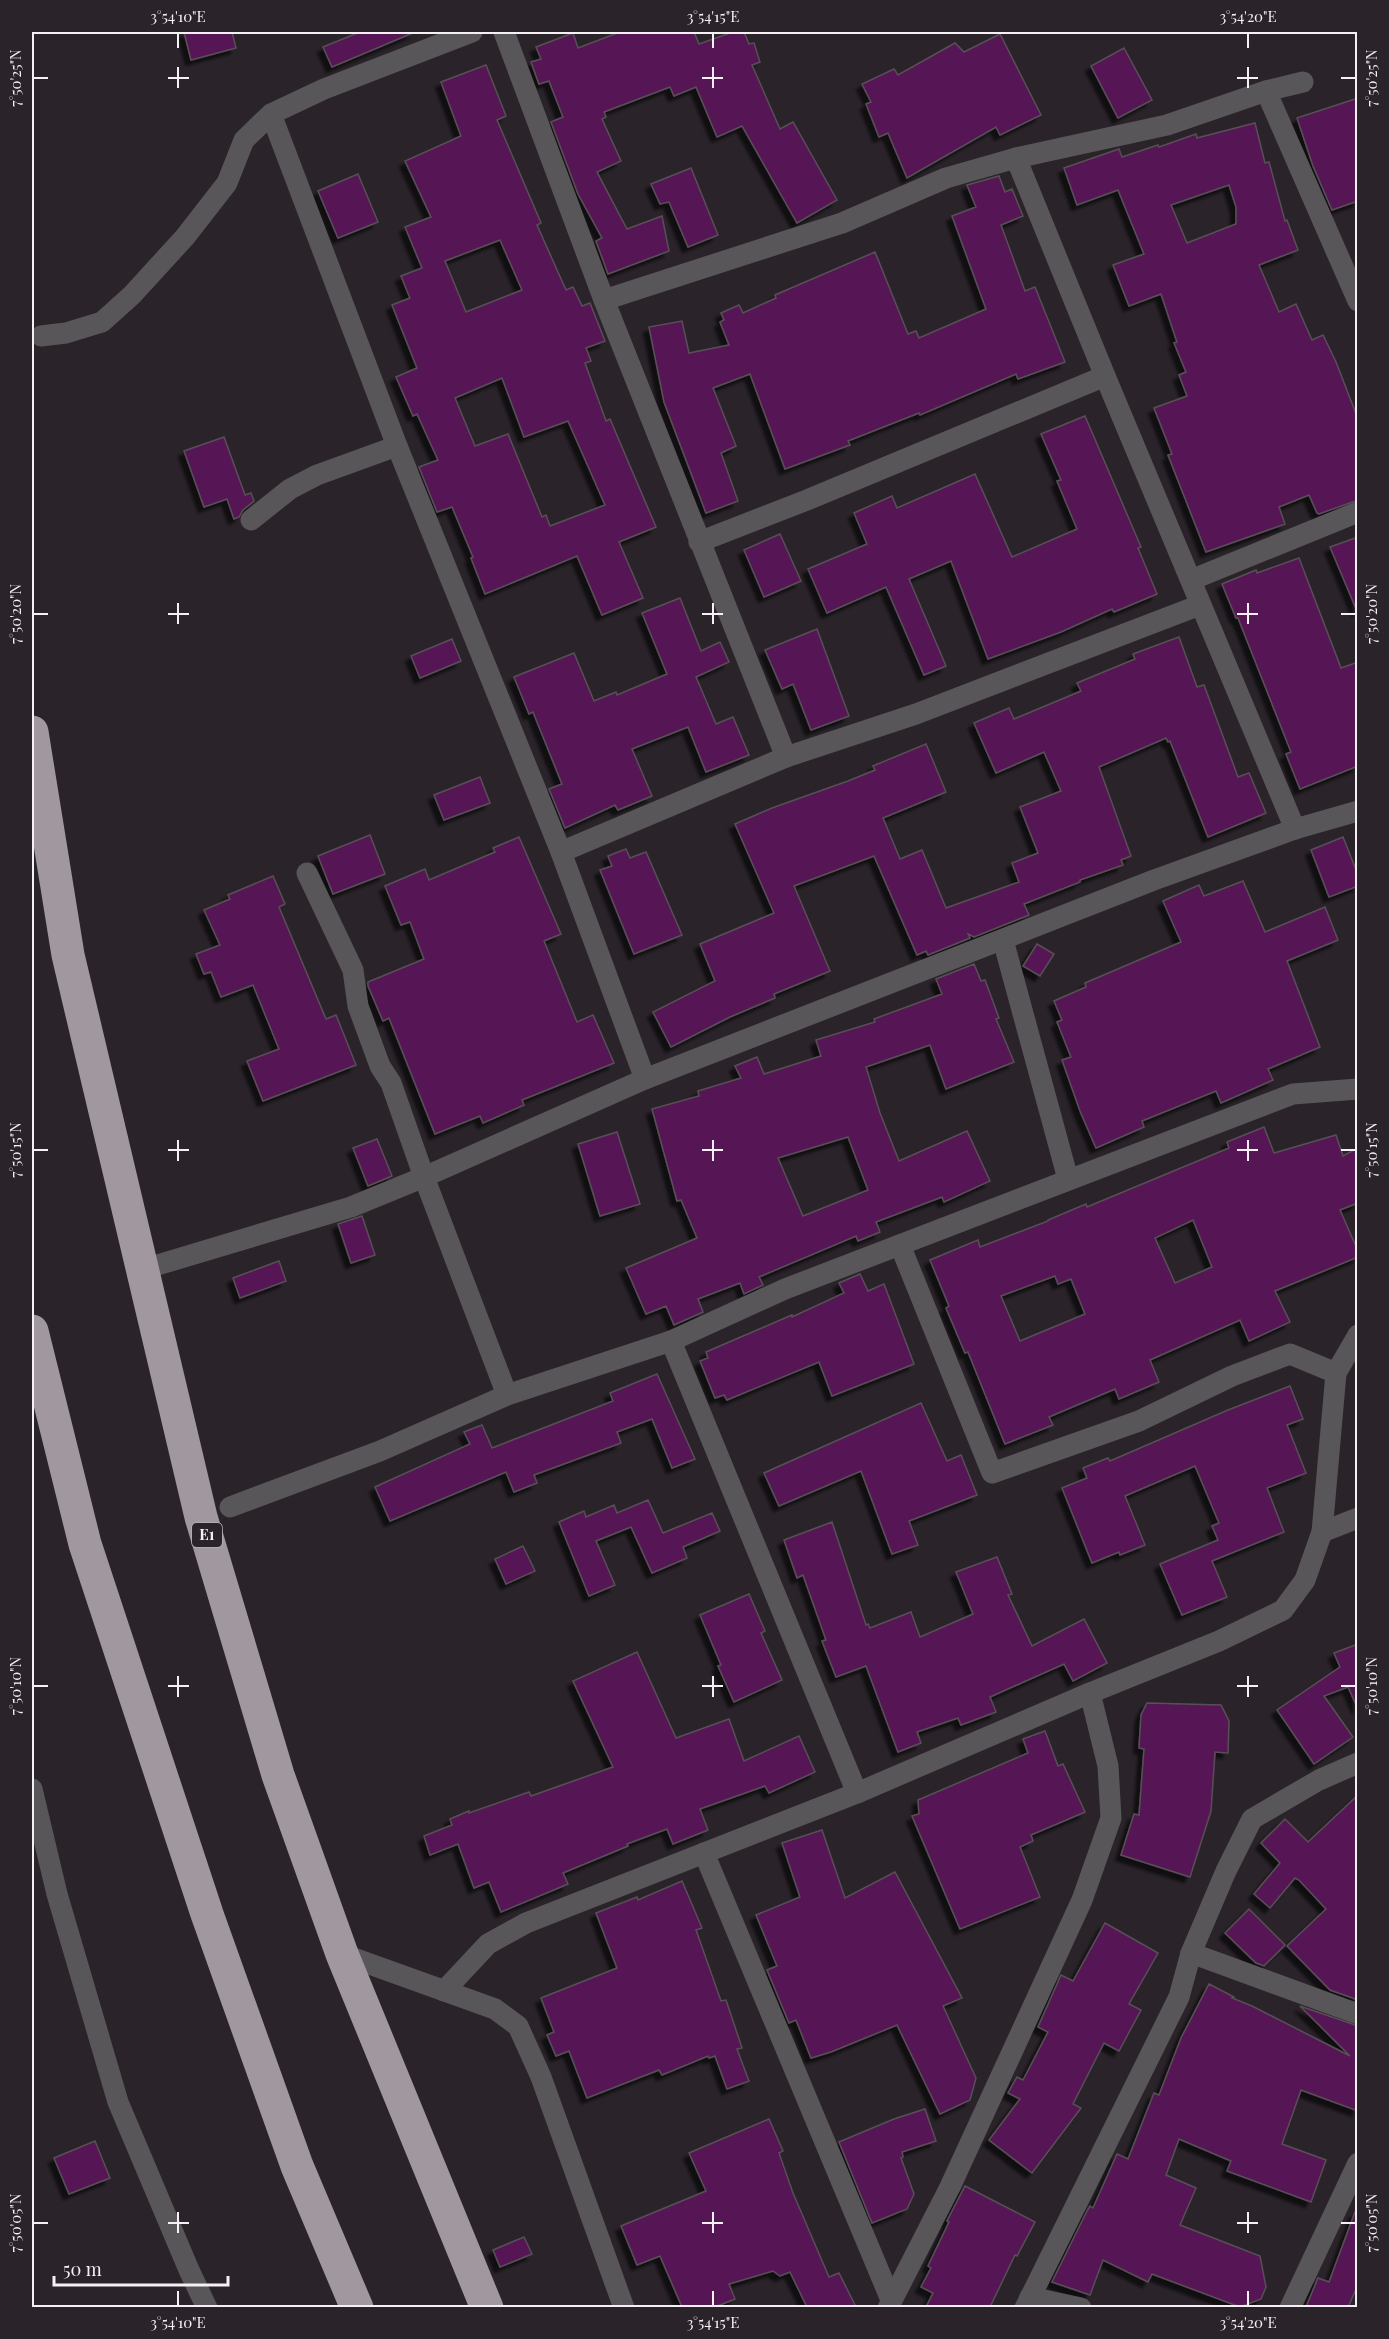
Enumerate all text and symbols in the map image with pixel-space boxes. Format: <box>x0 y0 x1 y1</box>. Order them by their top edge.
text: 3°54'10"E <box>150 6 206 26</box>
text: 3°54'15"E <box>687 6 739 26</box>
text: 3°54'20"E <box>1219 6 1277 26</box>
text: 7°50'25"N <box>5 49 25 107</box>
text: 7°50'25"N <box>1361 49 1381 107</box>
text: 7°50'20"N <box>5 584 25 644</box>
text: 7°50'20"N <box>1361 584 1381 644</box>
text: 7°50'15"N <box>5 1122 25 1178</box>
text: 7°50'15"N <box>1361 1122 1381 1178</box>
road number: E1 <box>192 1523 222 1547</box>
text: 7°50'10"N <box>5 1656 25 1715</box>
text: 7°50'10"N <box>1361 1656 1381 1715</box>
text: 7°50'05"N <box>5 2193 25 2252</box>
text: 7°50'05"N <box>1361 2193 1381 2252</box>
scale bar <box>54 2249 228 2287</box>
text: 50 m <box>63 2257 102 2281</box>
text: 3°54'10"E <box>150 2312 206 2332</box>
text: 3°54'15"E <box>687 2312 739 2332</box>
text: 3°54'20"E <box>1219 2312 1277 2332</box>

